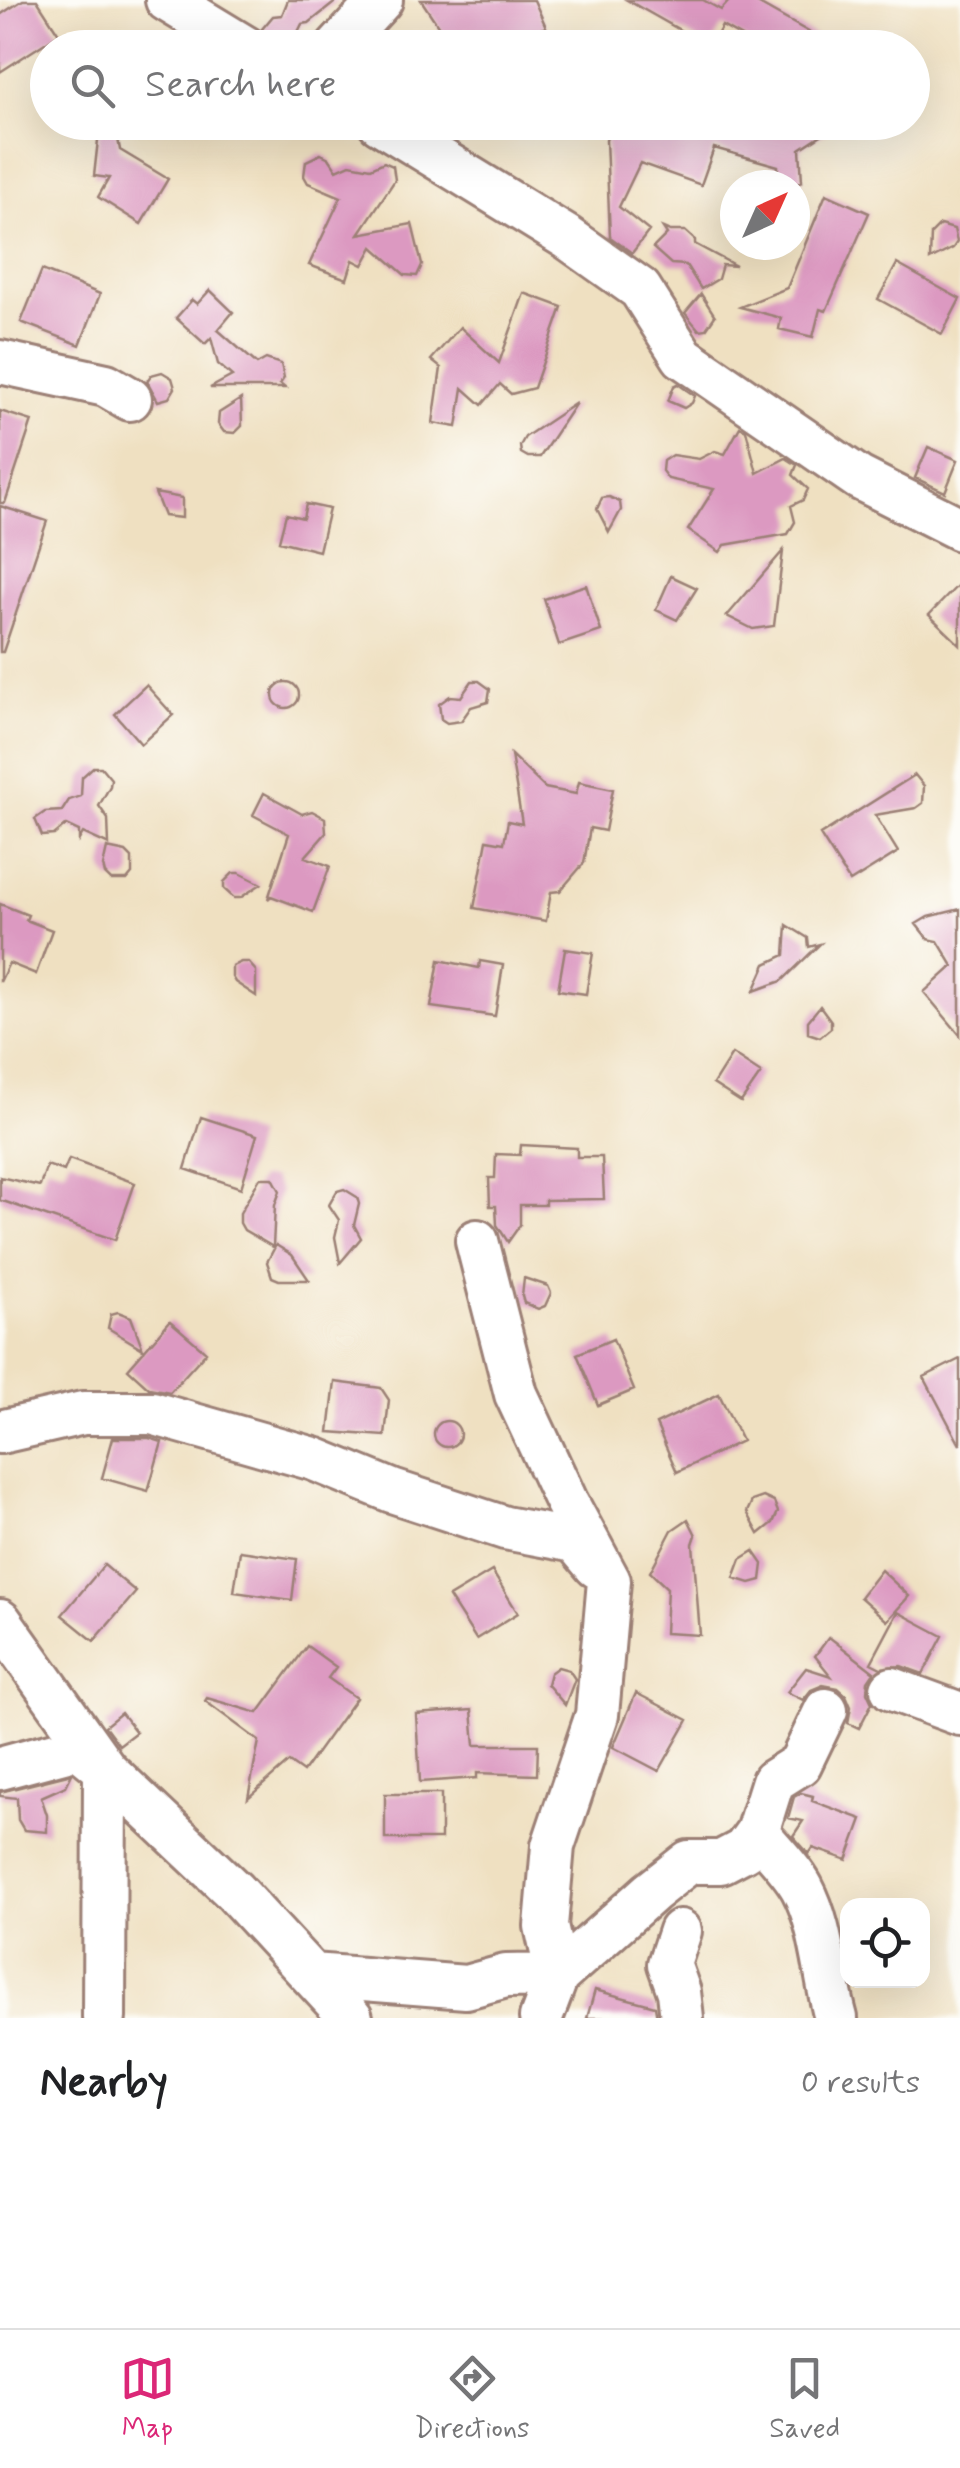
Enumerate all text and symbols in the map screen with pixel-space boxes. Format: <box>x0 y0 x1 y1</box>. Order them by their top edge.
search box <box>30 30 930 140</box>
icon: search <box>65 58 120 113</box>
text: Search here <box>145 61 336 110</box>
north arrow <box>720 170 810 260</box>
map controls <box>840 1898 930 1988</box>
button: locate <box>840 1898 930 1988</box>
text: Nearby <box>40 2056 168 2111</box>
text: 0 results <box>801 2062 920 2104</box>
tab: Map <box>120 2351 175 2448</box>
tab: Directions <box>415 2351 530 2448</box>
tab: Saved <box>769 2351 840 2448</box>

